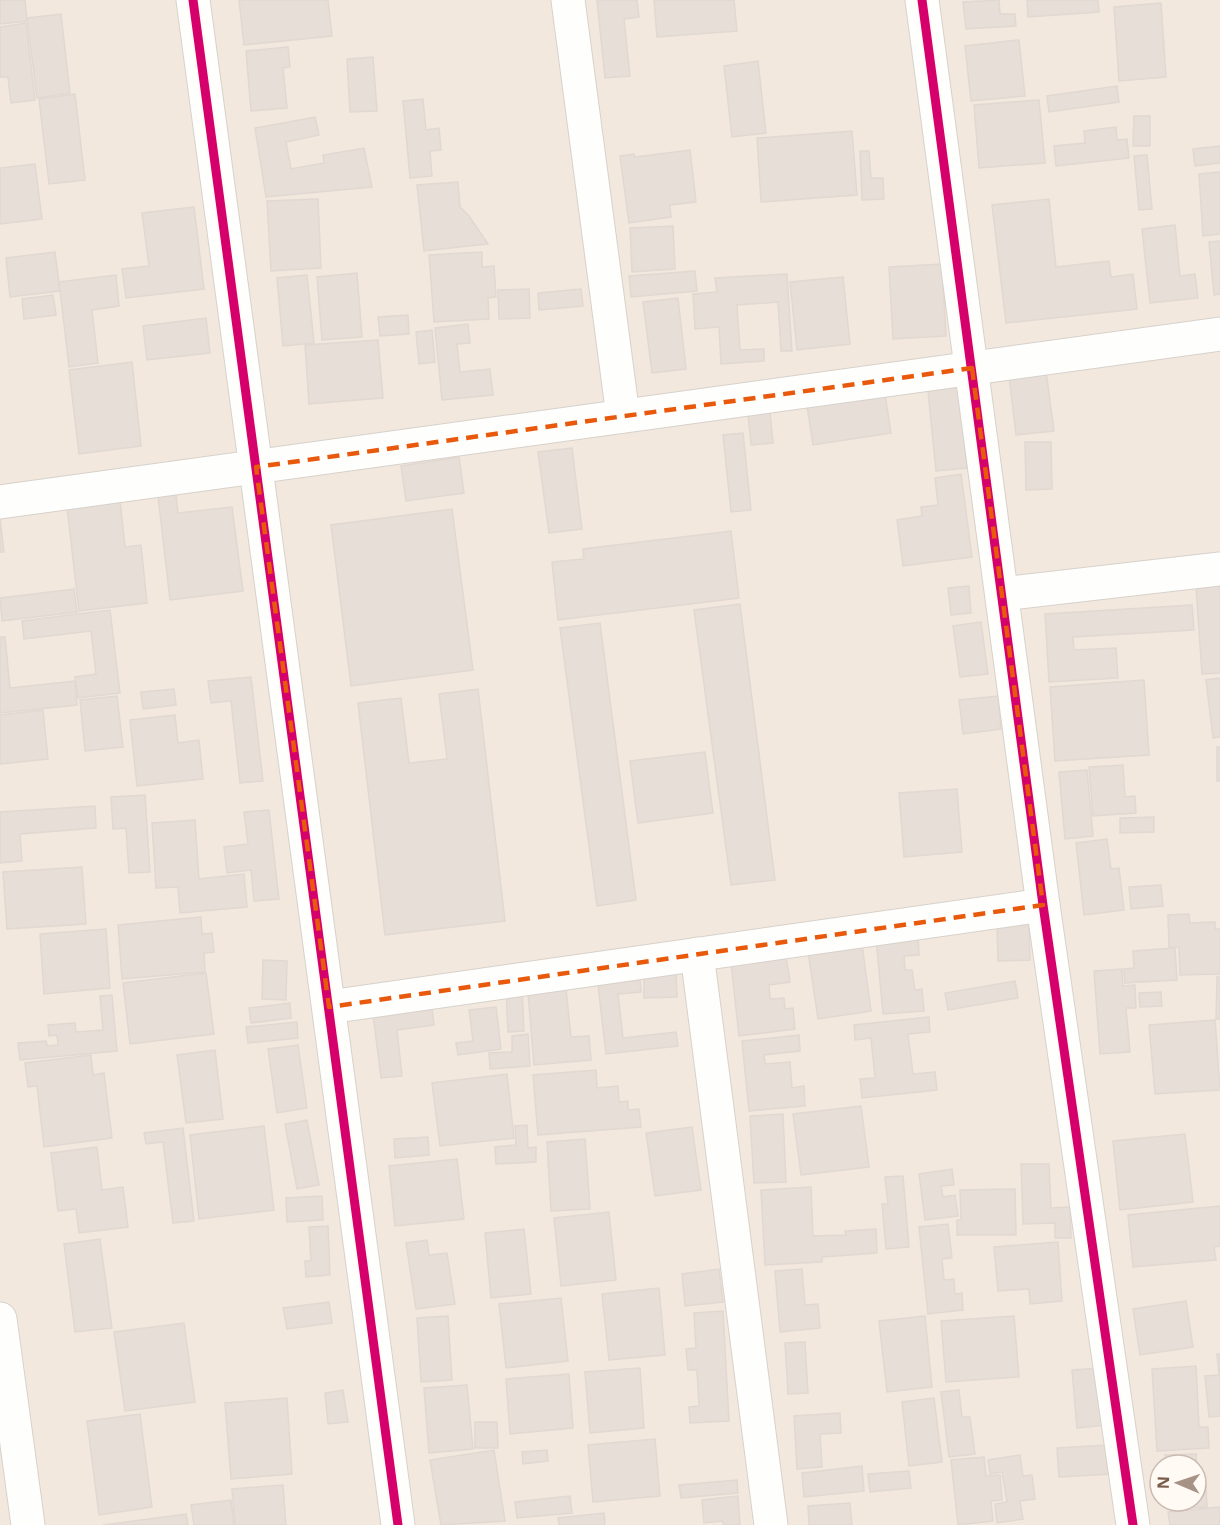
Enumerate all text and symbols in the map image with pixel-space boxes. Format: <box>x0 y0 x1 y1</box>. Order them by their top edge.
north arrow <box>1148 1453 1208 1513</box>
text: N <box>1152 1476 1174 1489</box>

